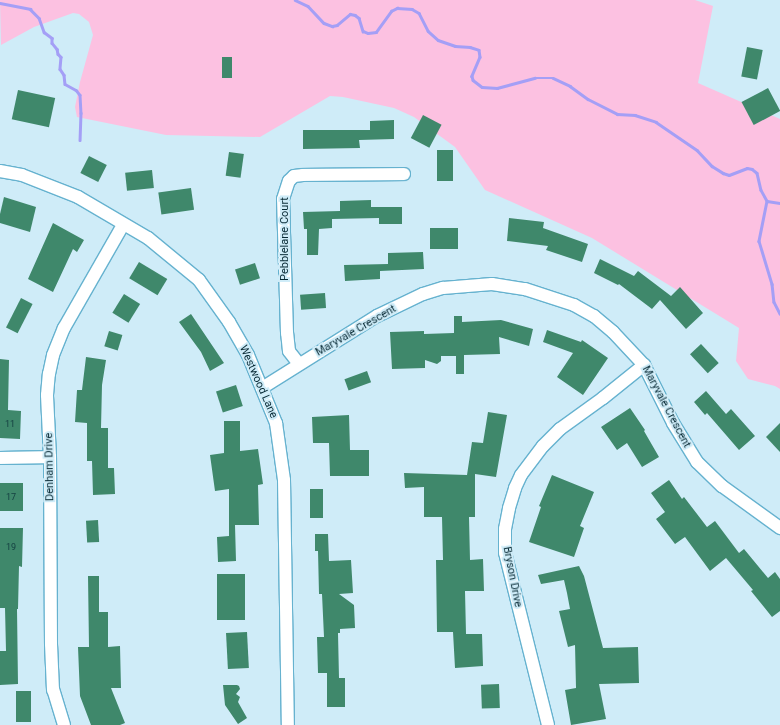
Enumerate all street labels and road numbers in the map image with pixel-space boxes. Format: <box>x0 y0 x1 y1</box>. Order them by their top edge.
street label: Pebblelane Court <box>278 197 292 281</box>
street label: Maryvale Crescent <box>313 303 399 359</box>
street label: Westwood Lane <box>236 344 280 420</box>
street label: Maryvale Crescent <box>639 364 693 450</box>
street label: Denham Drive <box>43 433 57 501</box>
street label: Bryson Drive <box>500 546 524 608</box>

